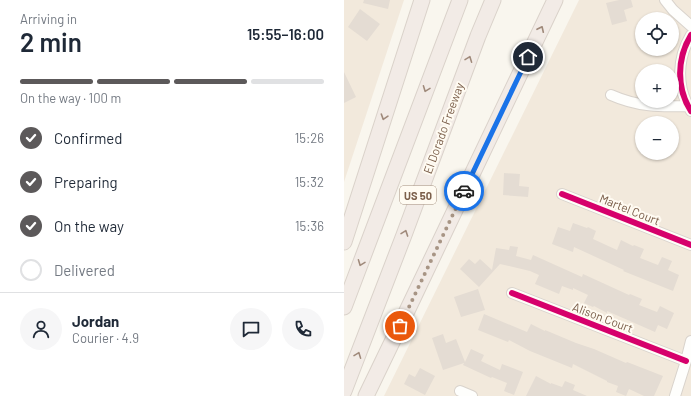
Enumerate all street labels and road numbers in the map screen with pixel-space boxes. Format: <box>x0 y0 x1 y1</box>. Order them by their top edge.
street label: El Dorado Freeway <box>420 80 466 176</box>
road number: US 50 <box>400 186 436 204</box>
street label: Martel Court <box>598 190 662 228</box>
street label: Alison Court <box>571 299 635 335</box>

